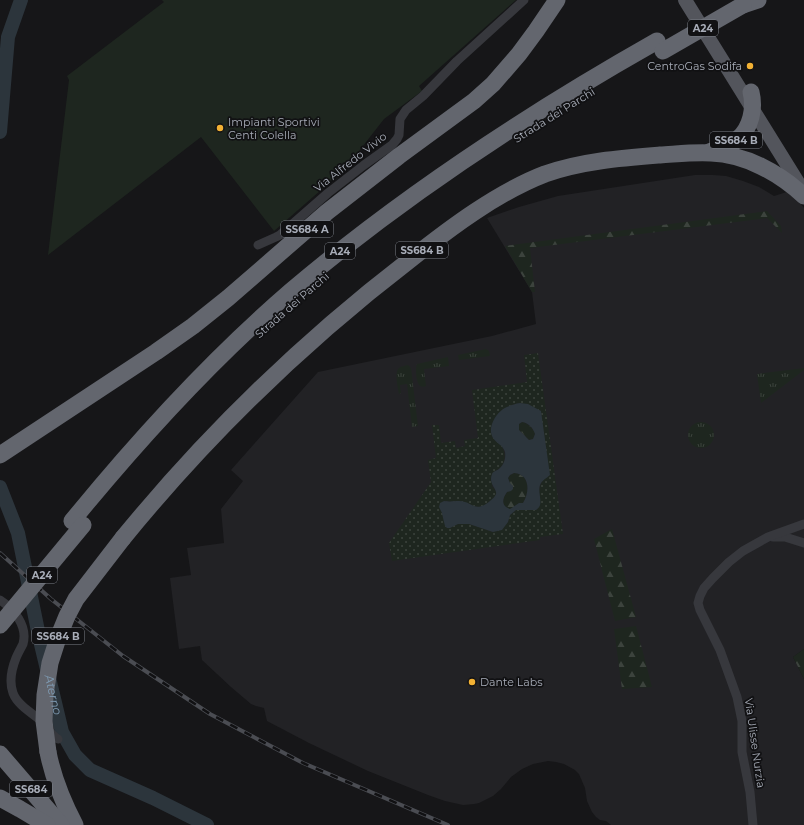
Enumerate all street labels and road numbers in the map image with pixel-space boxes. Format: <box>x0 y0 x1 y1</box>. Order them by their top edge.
road number: A24 <box>688 20 718 36</box>
street label: Strada dei Parchi <box>511 84 597 146</box>
street label: Via Alfredo Vivio <box>311 129 389 195</box>
road number: SS684 B <box>710 132 762 148</box>
road number: SS684 A <box>281 221 333 237</box>
road number: SS684 B <box>396 242 448 258</box>
road number: A24 <box>325 243 355 259</box>
street label: Strada dei Parchi <box>252 269 332 341</box>
road number: A24 <box>27 567 57 583</box>
road number: SS684 B <box>32 628 84 644</box>
street label: Via Ulisse Nurzia <box>742 697 768 789</box>
road number: SS684 <box>10 781 52 797</box>

